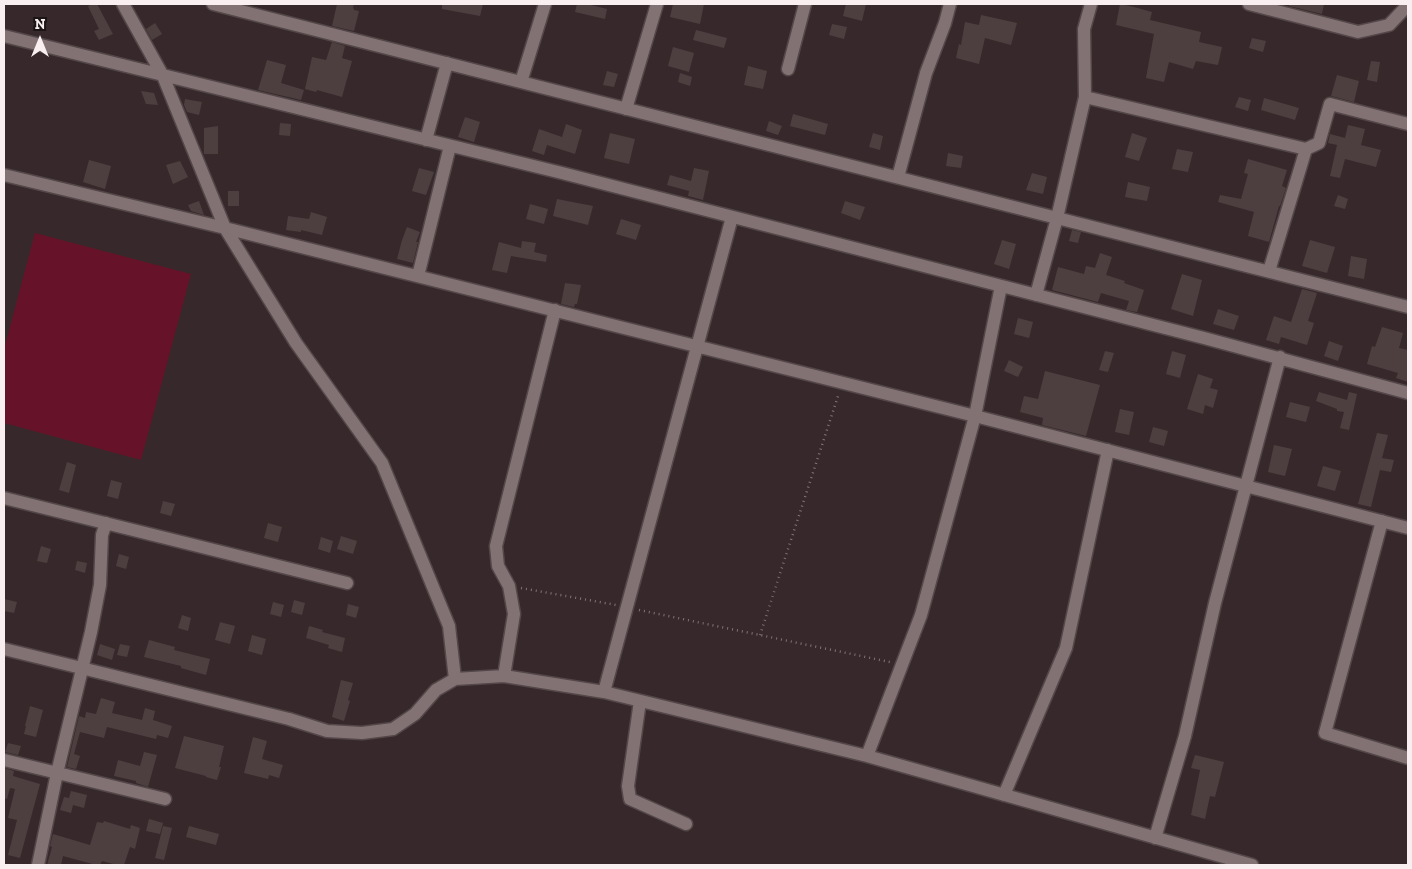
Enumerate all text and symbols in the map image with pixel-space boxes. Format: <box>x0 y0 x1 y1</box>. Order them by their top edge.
north arrow <box>15 15 65 65</box>
text: N <box>35 16 45 33</box>

